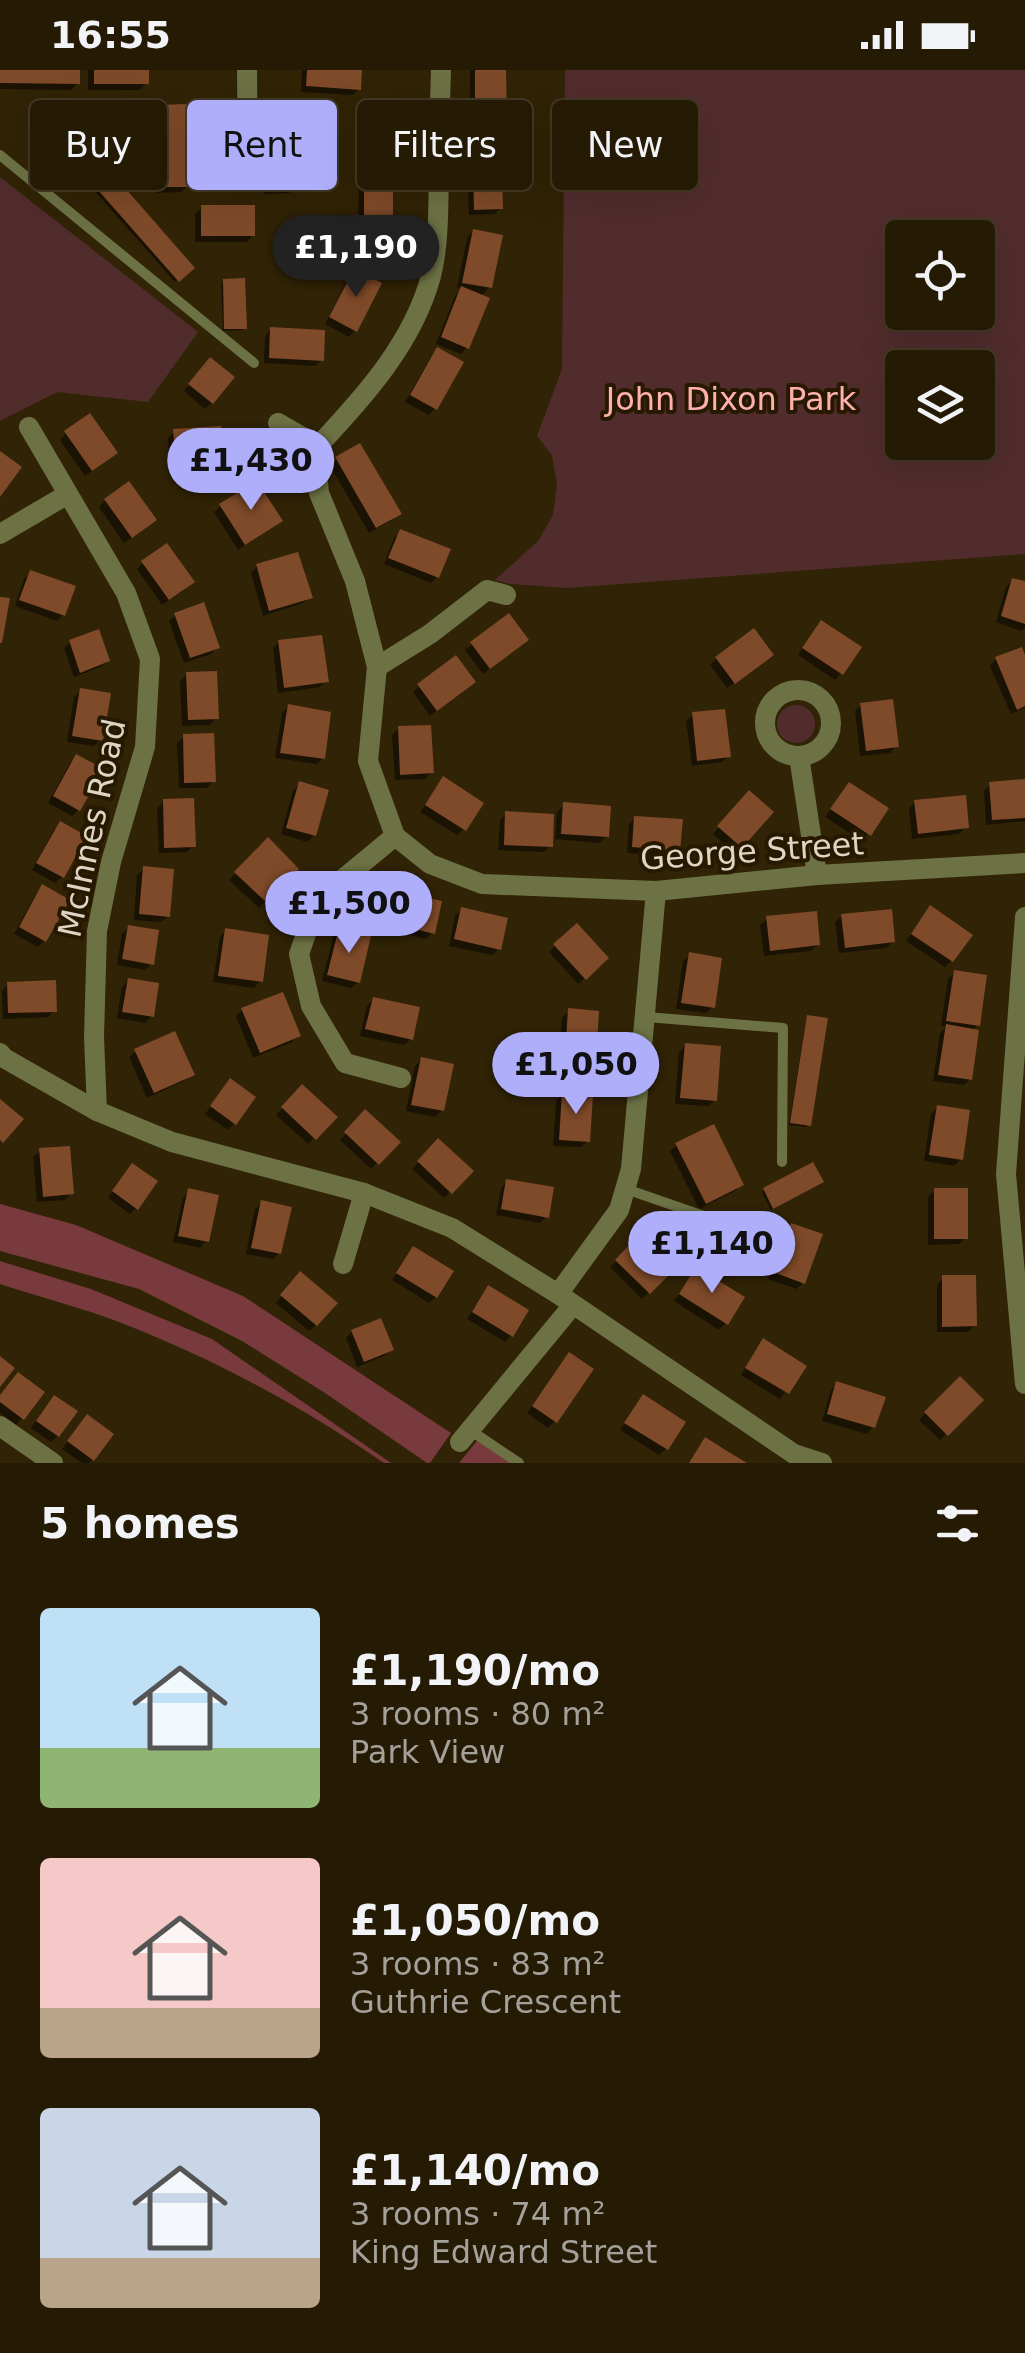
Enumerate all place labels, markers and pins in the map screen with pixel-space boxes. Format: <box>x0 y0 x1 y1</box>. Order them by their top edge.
pin: £1,190 <box>275 215 437 300</box>
pin: £1,430 <box>170 428 332 513</box>
pin: £1,500 <box>268 871 430 956</box>
pin: £1,050 <box>495 1032 657 1117</box>
pin: £1,140 <box>631 1211 793 1296</box>

